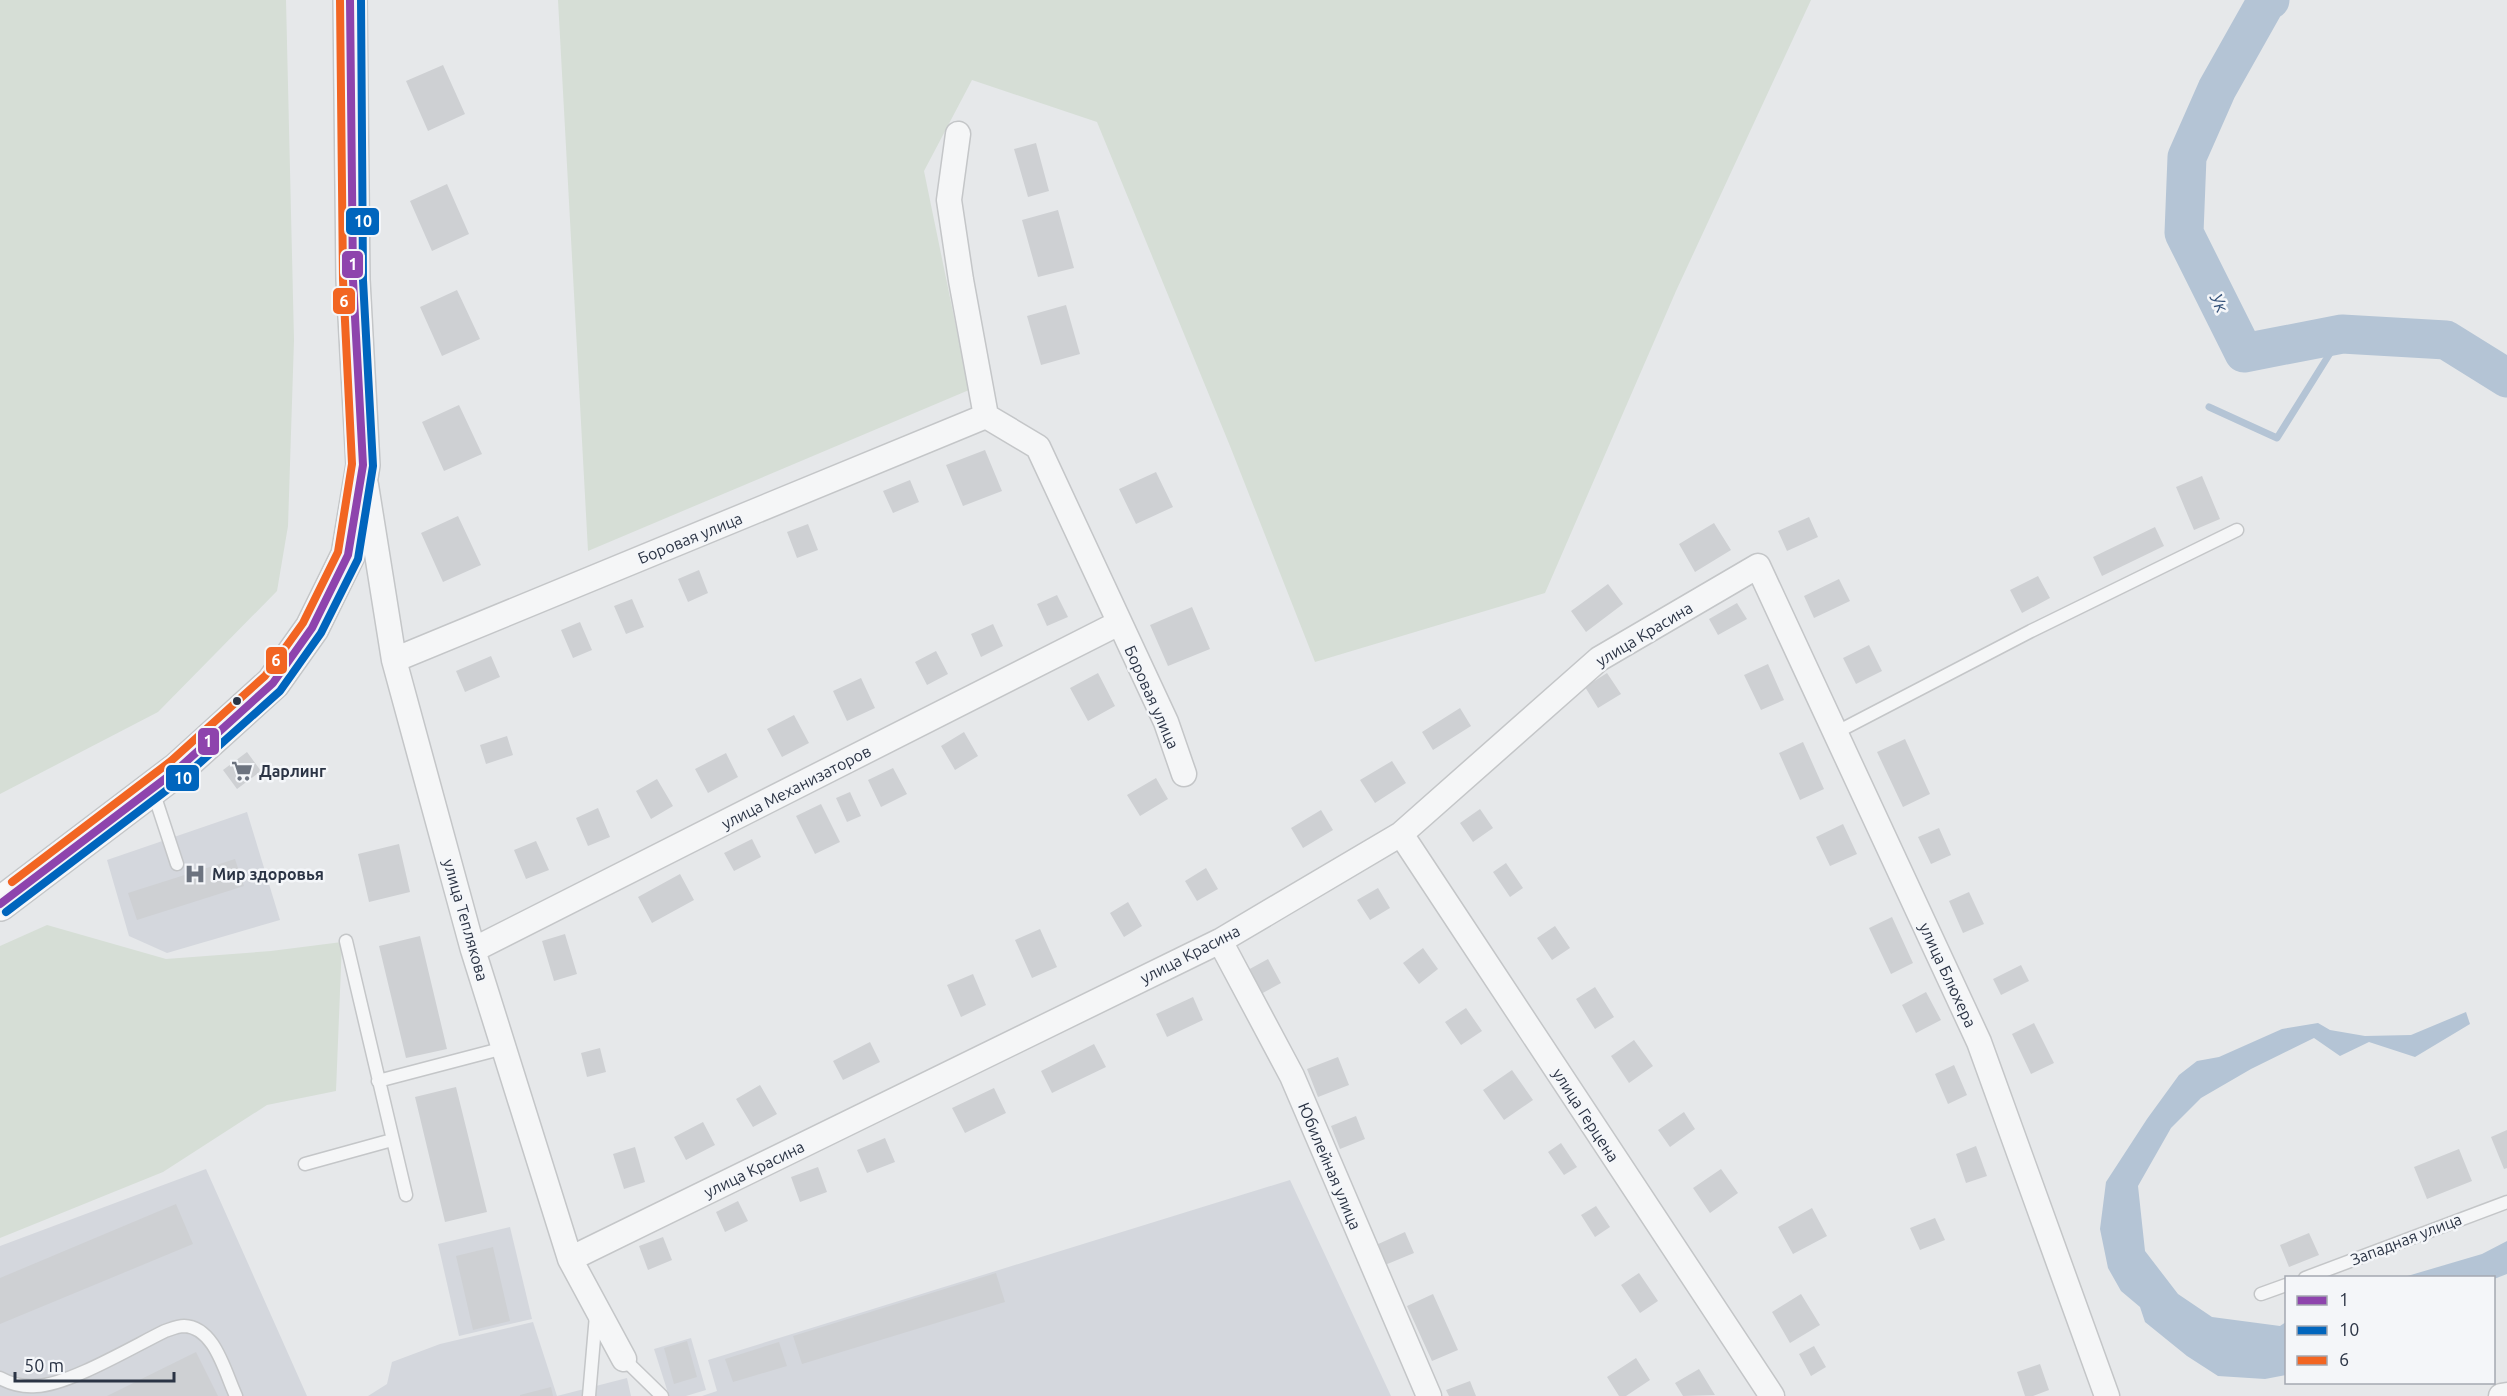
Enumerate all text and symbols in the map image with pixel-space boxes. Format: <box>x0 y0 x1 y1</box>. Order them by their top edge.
line badge: 10 <box>345 207 380 236</box>
text: 10 <box>354 212 372 230</box>
line badge: 1 <box>341 250 364 279</box>
text: 1 <box>348 255 358 273</box>
line badge: 6 <box>332 287 356 315</box>
water label: Ук <box>2206 289 2233 316</box>
text: 6 <box>339 292 349 310</box>
street label: Боровая улица <box>635 509 745 567</box>
street label: улица Красина <box>1593 598 1695 670</box>
street label: Боровая улица <box>1121 643 1183 751</box>
line badge: 6 <box>265 646 288 675</box>
text: 6 <box>271 651 281 669</box>
unlabelled marker <box>231 695 243 707</box>
line badge: 1 <box>197 727 220 756</box>
text: 1 <box>203 732 213 750</box>
street label: улица Механизаторов <box>718 741 874 833</box>
supermarket icon: Дарлинг <box>230 759 254 783</box>
place label: Дарлинг <box>259 762 326 780</box>
line badge: 10 <box>165 764 200 792</box>
text: 10 <box>174 769 192 787</box>
street label: улица Теплякова <box>440 857 492 983</box>
hospital icon: Мир здоровья <box>183 862 207 886</box>
place label: Мир здоровья <box>212 865 324 883</box>
street label: улица Блюхера <box>1916 920 1980 1030</box>
street label: улица Красина <box>1137 921 1243 987</box>
street label: улица Герцена <box>1549 1065 1623 1165</box>
street label: Юбилейная улица <box>1295 1100 1365 1232</box>
street label: улица Красина <box>701 1137 807 1201</box>
street label: Западная улица <box>2348 1210 2464 1268</box>
legend <box>2285 1276 2495 1384</box>
text: 1 <box>2339 1289 2349 1309</box>
text: 10 <box>2339 1319 2359 1339</box>
scale bar <box>15 1345 174 1383</box>
text: 6 <box>2339 1349 2349 1369</box>
text: 50 m <box>24 1355 64 1375</box>

